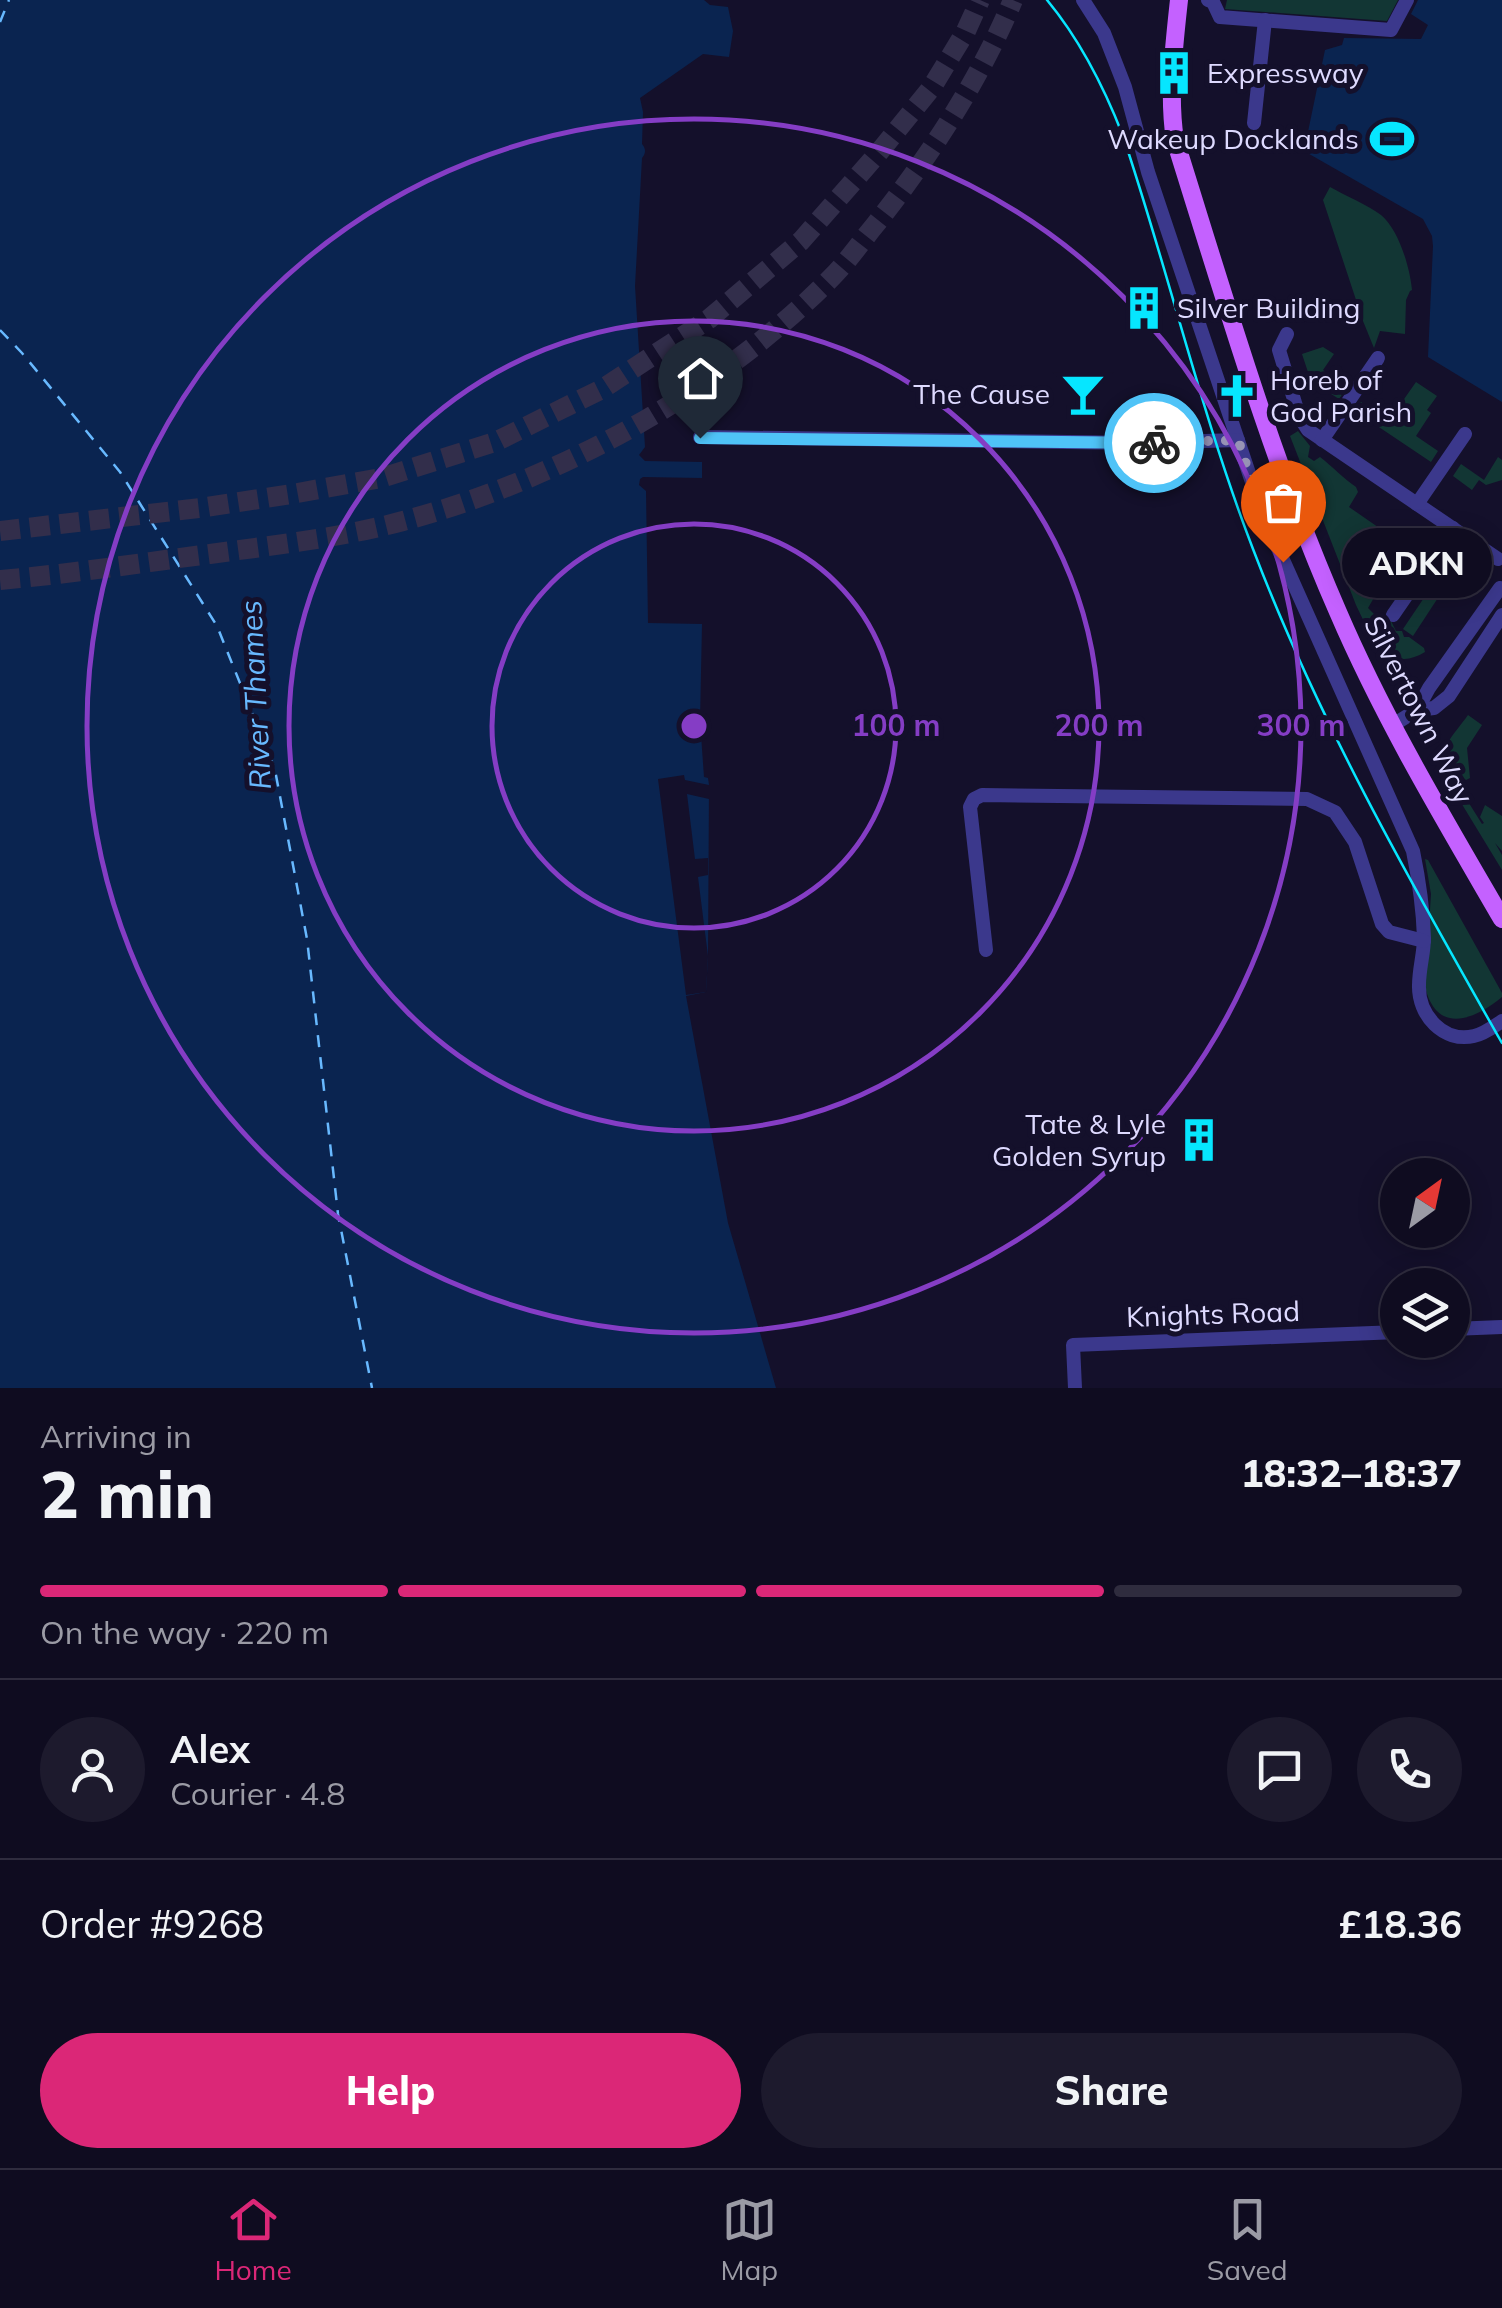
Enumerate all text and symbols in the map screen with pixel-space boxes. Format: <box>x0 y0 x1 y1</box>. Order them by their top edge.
building icon: Expressway <box>1150 49 1198 97</box>
place label: Expressway <box>1207 55 1364 90</box>
sports icon: Wakeup Docklands <box>1368 115 1416 163</box>
place label: Wakeup Docklands <box>1107 121 1359 156</box>
building icon: Silver Building <box>1120 284 1168 332</box>
place label: Silver Building <box>1177 290 1360 325</box>
pin <box>658 336 743 439</box>
icon: home <box>673 351 728 406</box>
place label: Horeb of God Parish <box>1270 362 1412 429</box>
bar icon: The Cause <box>1059 370 1107 418</box>
church icon: Horeb of God Parish <box>1213 372 1261 420</box>
place label: The Cause <box>913 376 1050 411</box>
courier <box>1104 393 1204 493</box>
icon: bike <box>1127 416 1182 471</box>
pin <box>1241 460 1326 563</box>
icon: bag <box>1256 475 1311 530</box>
callout: ADKN <box>1343 527 1493 597</box>
text: ADKN <box>1369 543 1465 583</box>
water label: River Thames <box>231 599 279 791</box>
street label: Silvertown Way <box>1357 610 1482 810</box>
text: 100 m <box>851 706 941 744</box>
text: 200 m <box>1054 706 1144 744</box>
text: 300 m <box>1256 706 1346 744</box>
centre of rings <box>676 708 712 744</box>
place label: Tate & Lyle Golden Syrup <box>992 1106 1166 1173</box>
building icon: Tate & Lyle Golden Syrup <box>1175 1116 1223 1164</box>
north arrow <box>1380 1158 1470 1248</box>
map controls <box>1380 1158 1470 1358</box>
button: layers <box>1380 1268 1470 1358</box>
street label: Knights Road <box>1126 1293 1300 1334</box>
text: Arriving in <box>40 1416 192 1456</box>
text: 18:32–18:37 <box>1241 1449 1462 1497</box>
text: 2 min <box>40 1453 214 1534</box>
text: On the way · 220 m <box>40 1612 329 1652</box>
button: person <box>40 1717 145 1822</box>
button: chat <box>1227 1717 1332 1822</box>
button: phone <box>1357 1717 1462 1822</box>
text: Alex <box>170 1725 250 1773</box>
text: Courier · 4.8 <box>170 1773 346 1813</box>
text: Order #9268 <box>40 1900 264 1948</box>
text: £18.36 <box>1339 1900 1462 1948</box>
button: Help <box>40 2033 741 2148</box>
button: Share <box>761 2033 1462 2148</box>
tab: Home <box>214 2192 292 2287</box>
tab: Map <box>720 2192 778 2287</box>
tab: Saved <box>1207 2192 1288 2287</box>

